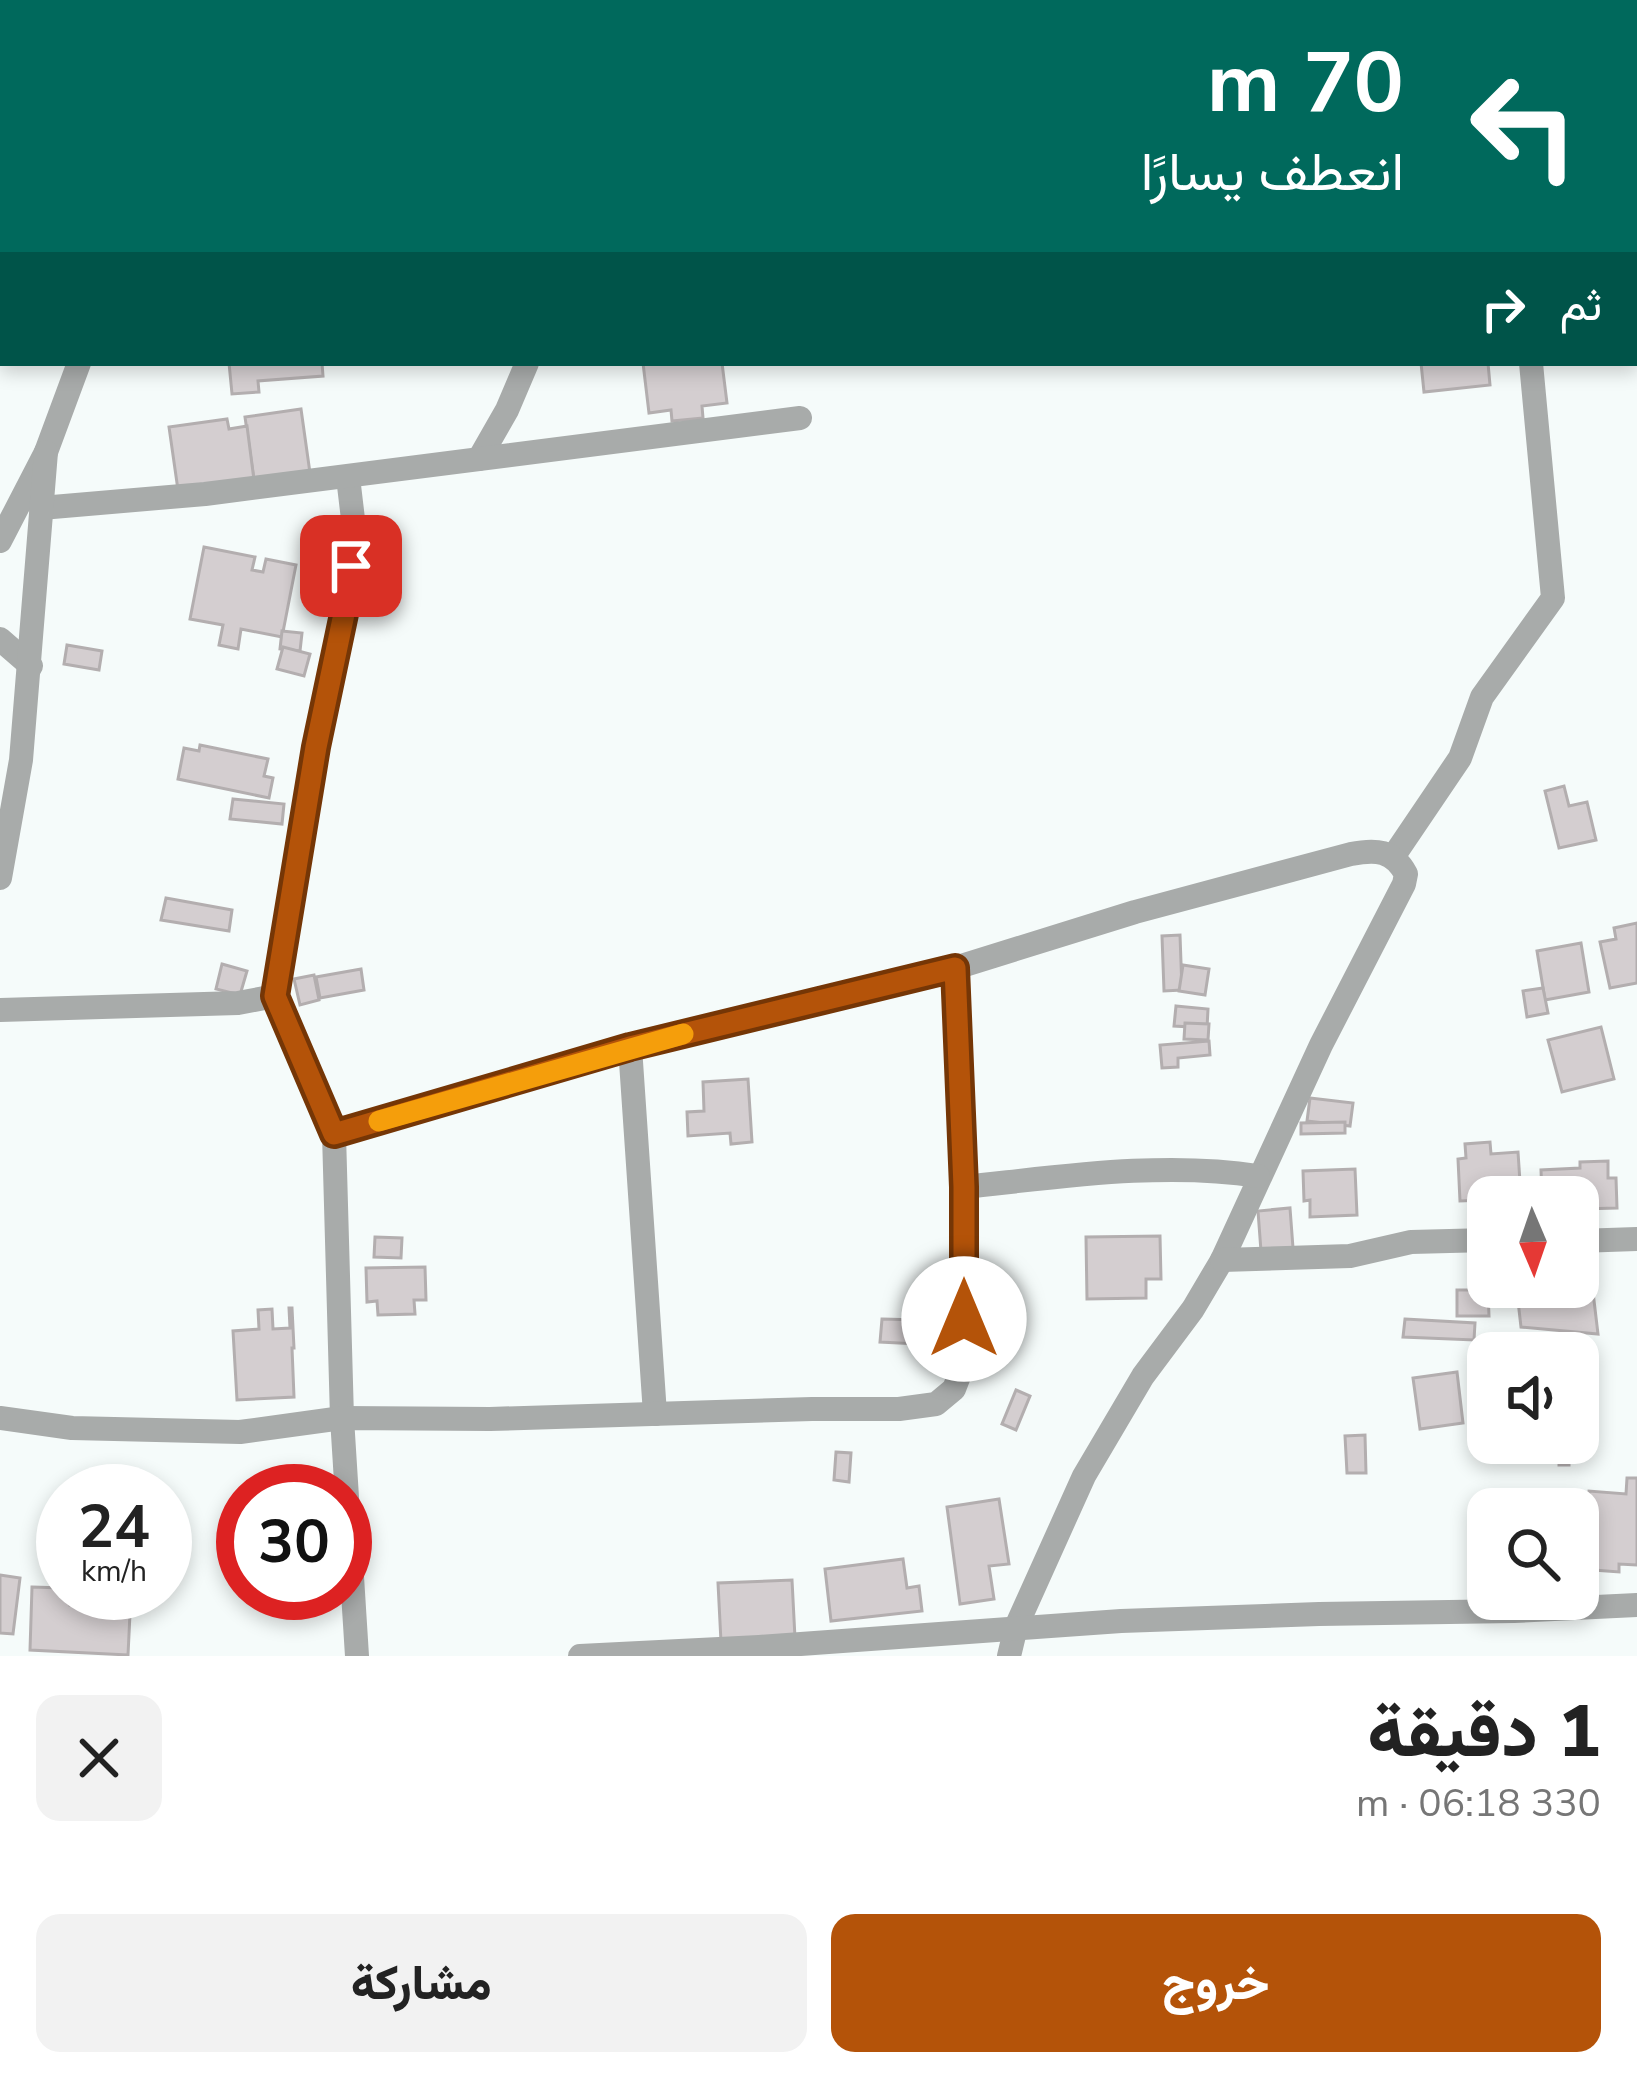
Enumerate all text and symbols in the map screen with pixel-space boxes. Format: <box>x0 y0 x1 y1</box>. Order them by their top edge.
text: 70 m <box>1207 26 1404 141</box>
icon: left <box>1446 48 1602 204</box>
text: انعطف يسارًا <box>1141 135 1404 209</box>
text: ثم <box>1560 275 1602 336</box>
icon: right <box>1470 276 1536 342</box>
pin <box>300 515 402 617</box>
icon: arrive <box>318 533 384 599</box>
north arrow <box>1467 1176 1599 1308</box>
map controls <box>1467 1176 1599 1620</box>
position arrow <box>901 1256 1027 1382</box>
button: sound <box>1467 1332 1599 1464</box>
speed limit sign: 30 <box>216 1464 372 1620</box>
text: 24 <box>78 1486 150 1568</box>
button: search <box>1467 1488 1599 1620</box>
text: km/h <box>81 1551 147 1592</box>
text: 1 دقيقة <box>1367 1683 1601 1781</box>
button: close <box>36 1695 162 1821</box>
text: 330 m · 06:18 <box>1356 1777 1601 1830</box>
button: مشاركة <box>36 1914 807 2052</box>
button: خروج <box>831 1914 1601 2052</box>

